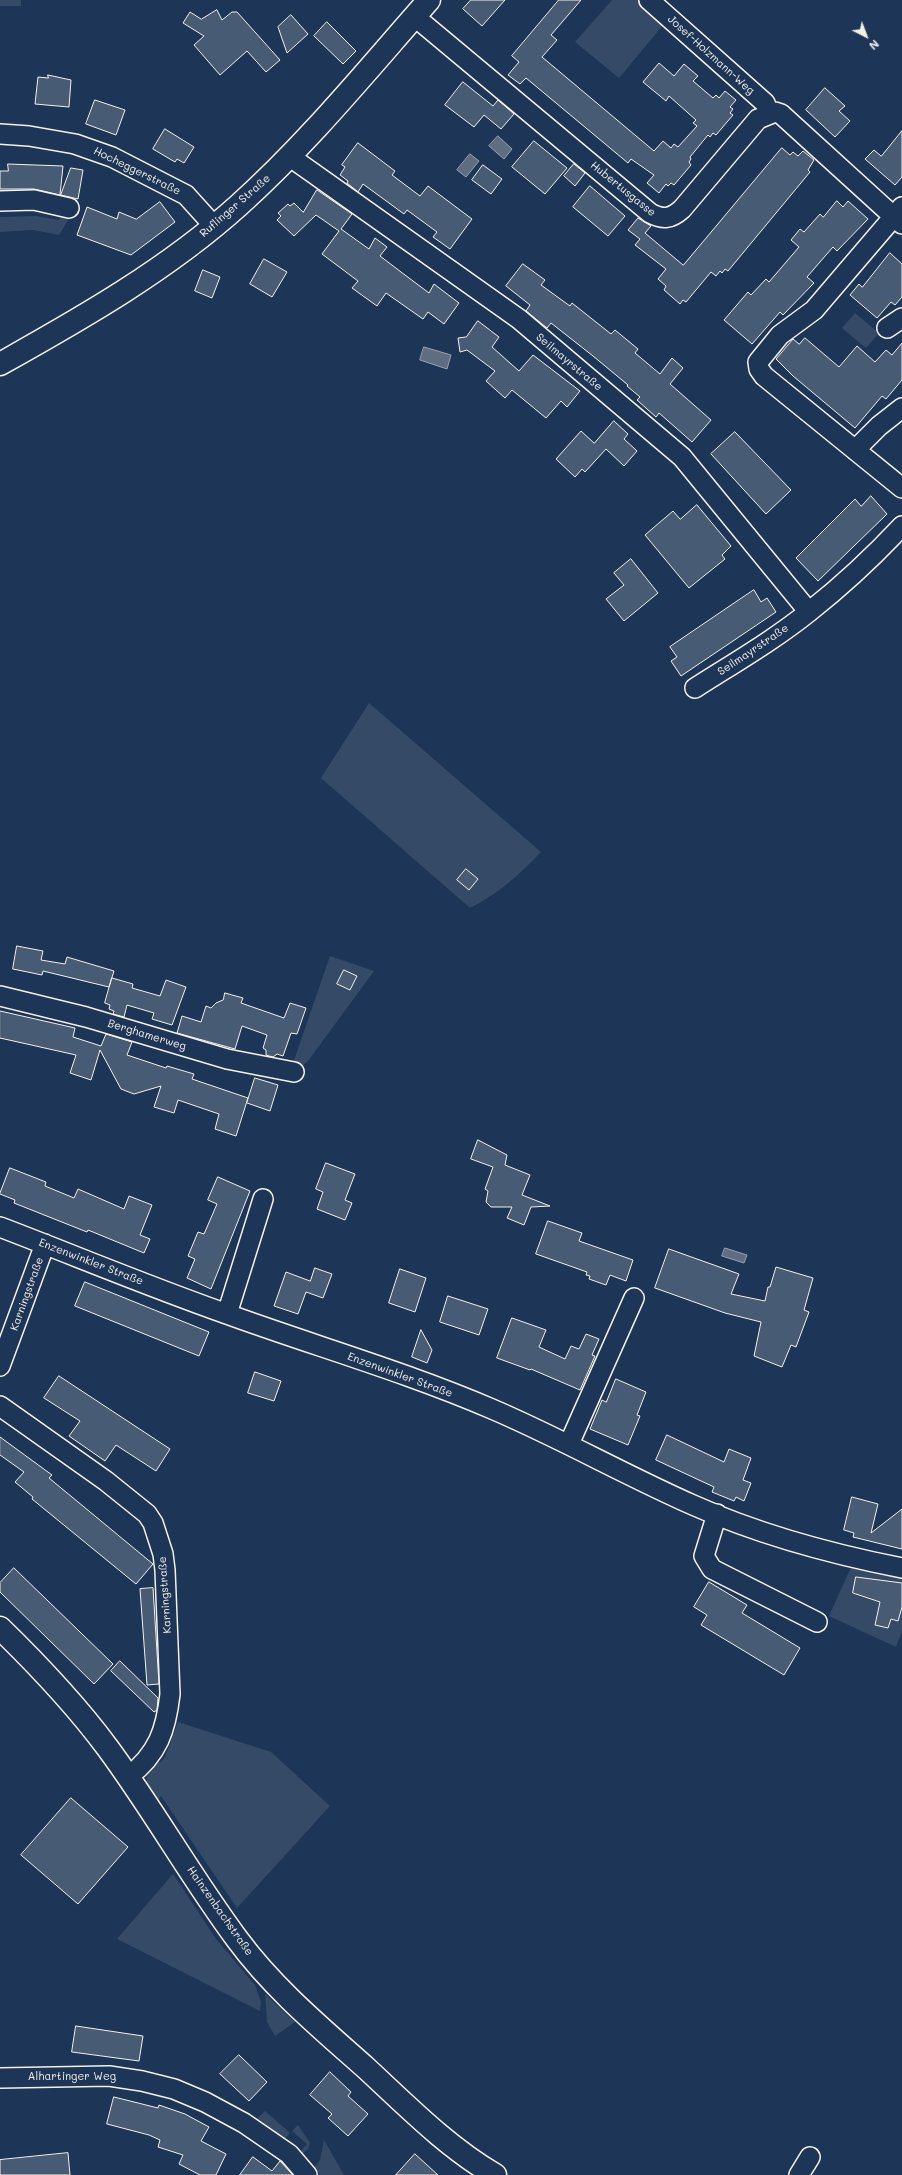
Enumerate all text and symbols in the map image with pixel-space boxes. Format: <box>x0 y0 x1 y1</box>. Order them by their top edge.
street label: Josef-Holzmann-Weg <box>665 13 757 97</box>
north arrow <box>846 16 886 56</box>
text: N <box>866 37 882 54</box>
street label: Hocheggerstraße <box>91 144 183 198</box>
street label: Hubertusgasse <box>588 159 658 219</box>
street label: Ruflinger Straße <box>197 172 273 240</box>
street label: Seilmayrstraße <box>533 330 605 394</box>
street label: Seilmayrstraße <box>715 622 791 678</box>
street label: Berghamerweg <box>106 1017 188 1053</box>
street label: Enzenwinkler Straße <box>37 1236 145 1288</box>
street label: Karningstraße <box>8 1255 46 1333</box>
street label: Enzenwinkler Straße <box>346 1350 454 1400</box>
street label: Karningstraße <box>156 1556 174 1634</box>
street label: Hainzenbachstraße <box>184 1864 256 1958</box>
street label: Alhartinger Weg <box>28 2070 116 2084</box>

